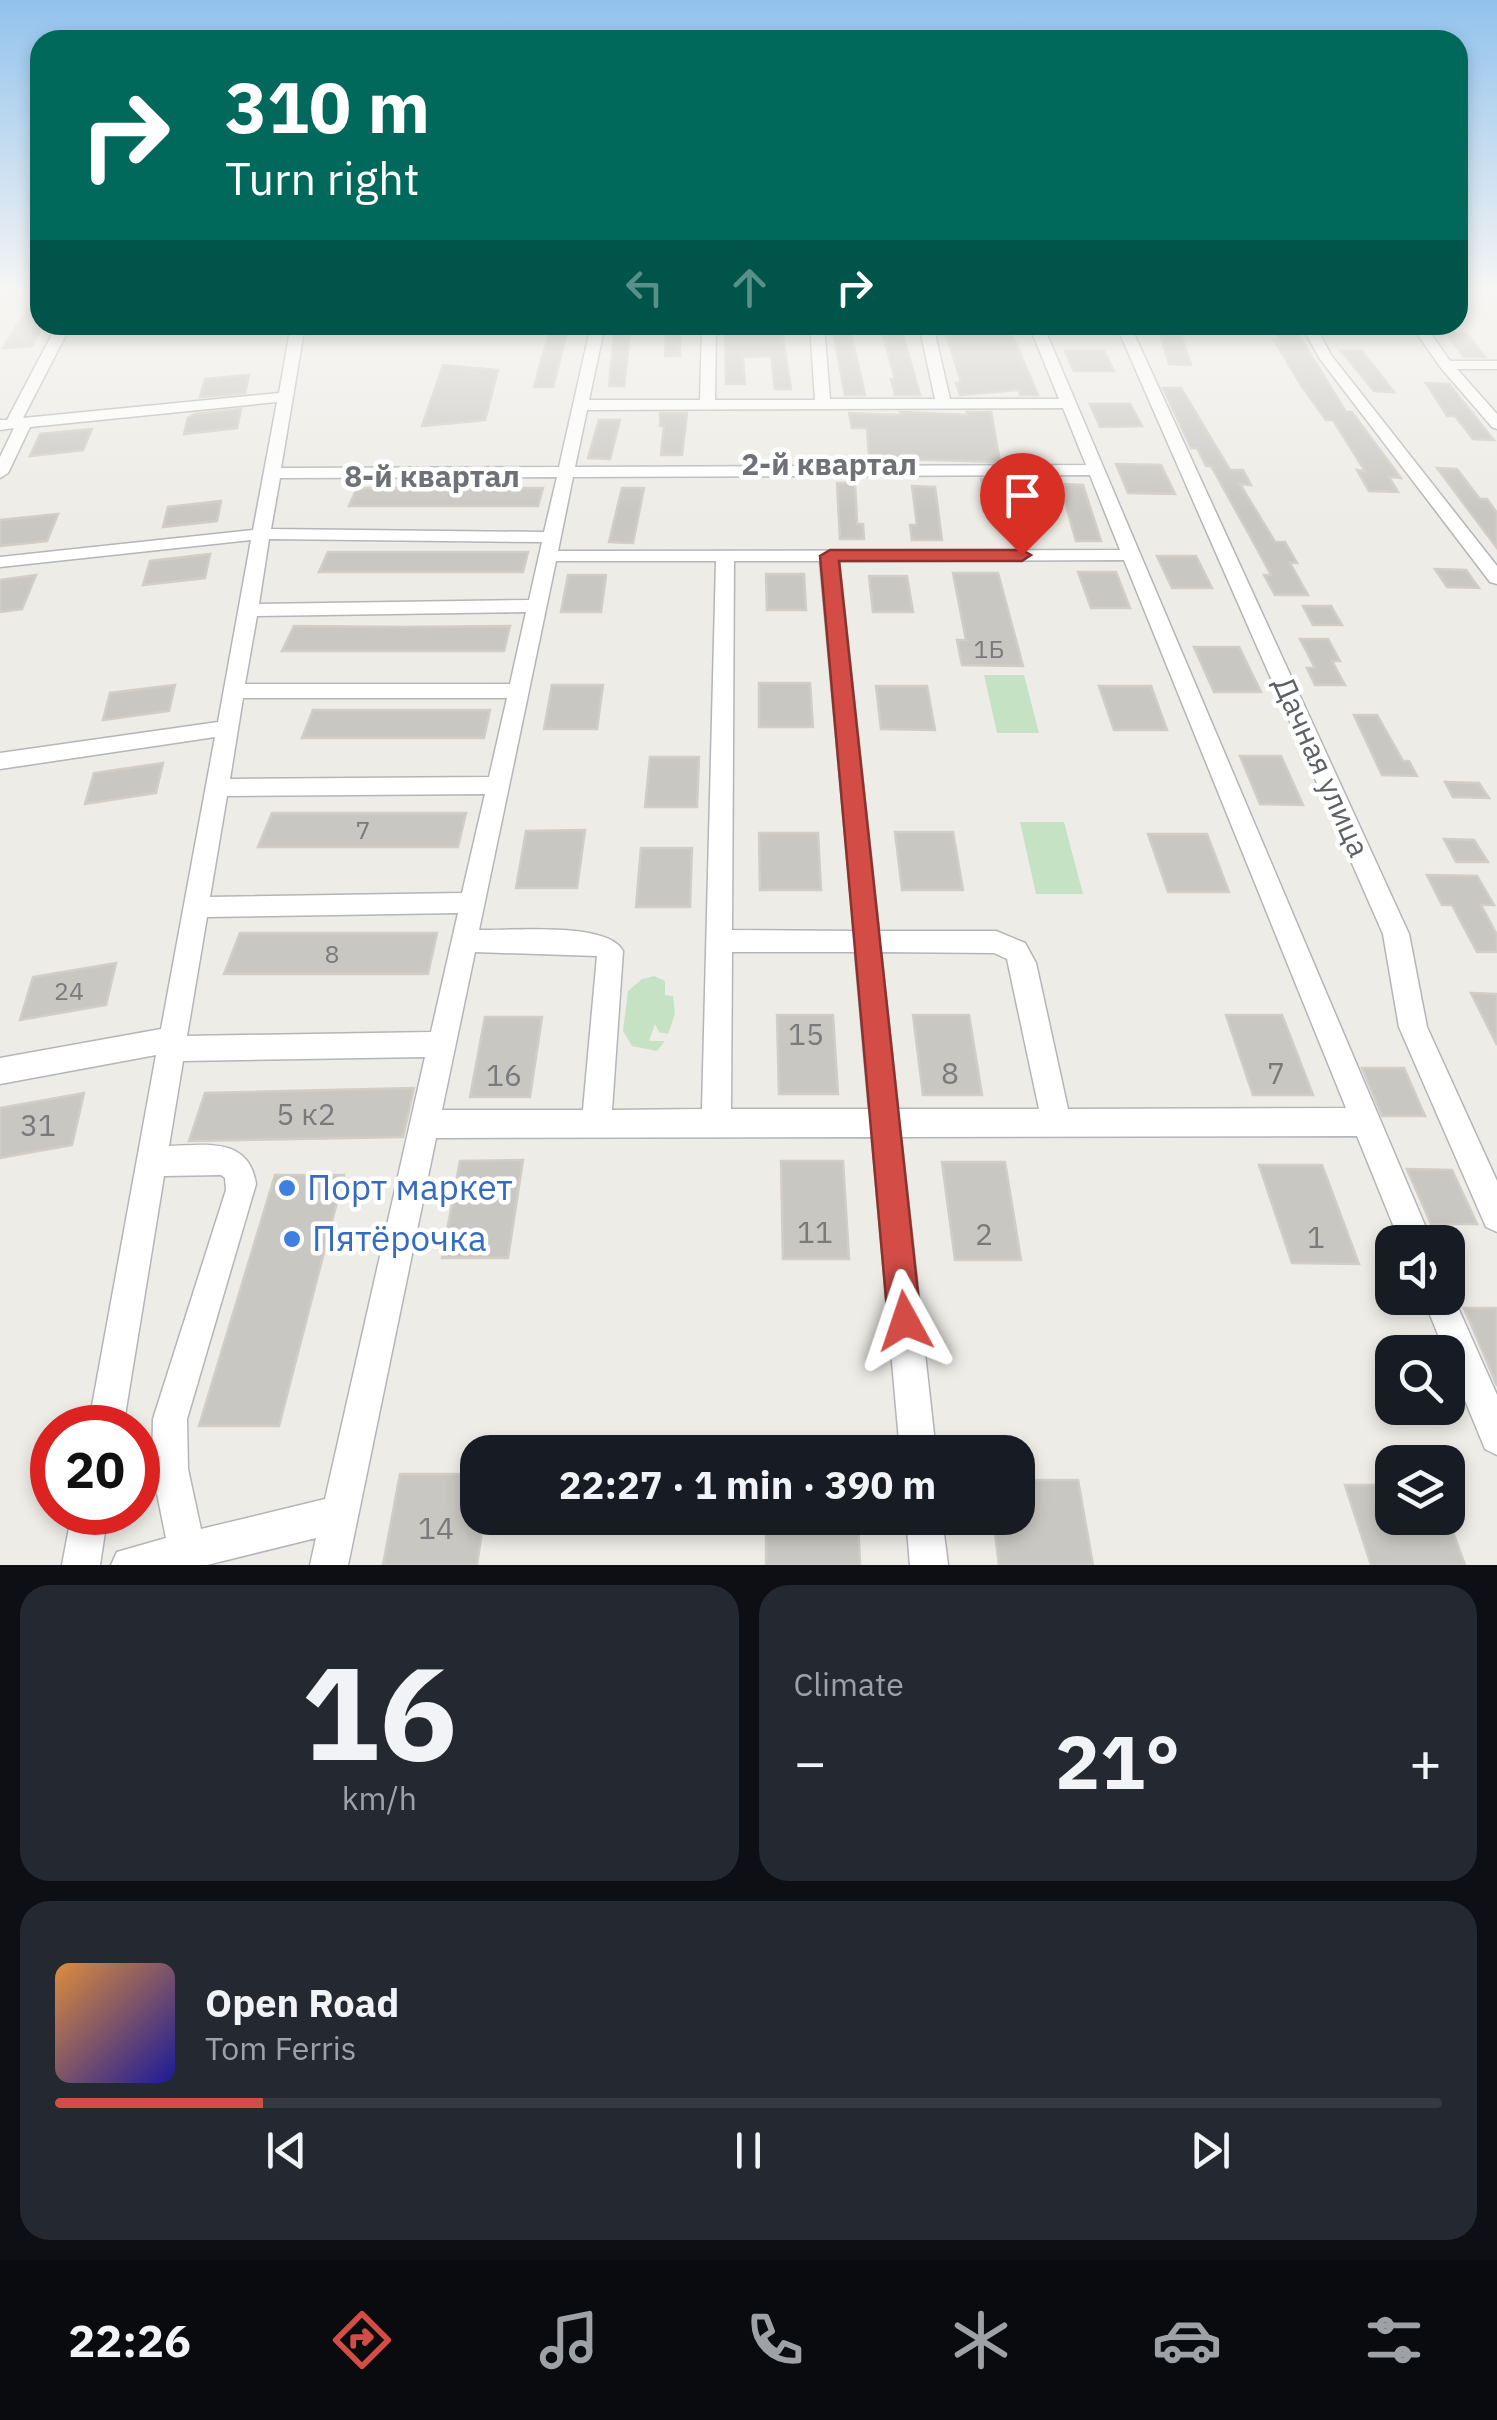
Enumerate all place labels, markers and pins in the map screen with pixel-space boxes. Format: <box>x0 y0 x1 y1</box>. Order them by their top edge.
pin <box>980 453 1065 556</box>
place label: Порт маркет <box>307 1164 513 1210</box>
marker: Порт маркет <box>276 1177 298 1199</box>
place label: Пятёрочка <box>312 1215 487 1261</box>
marker: Пятёрочка <box>281 1228 303 1250</box>

